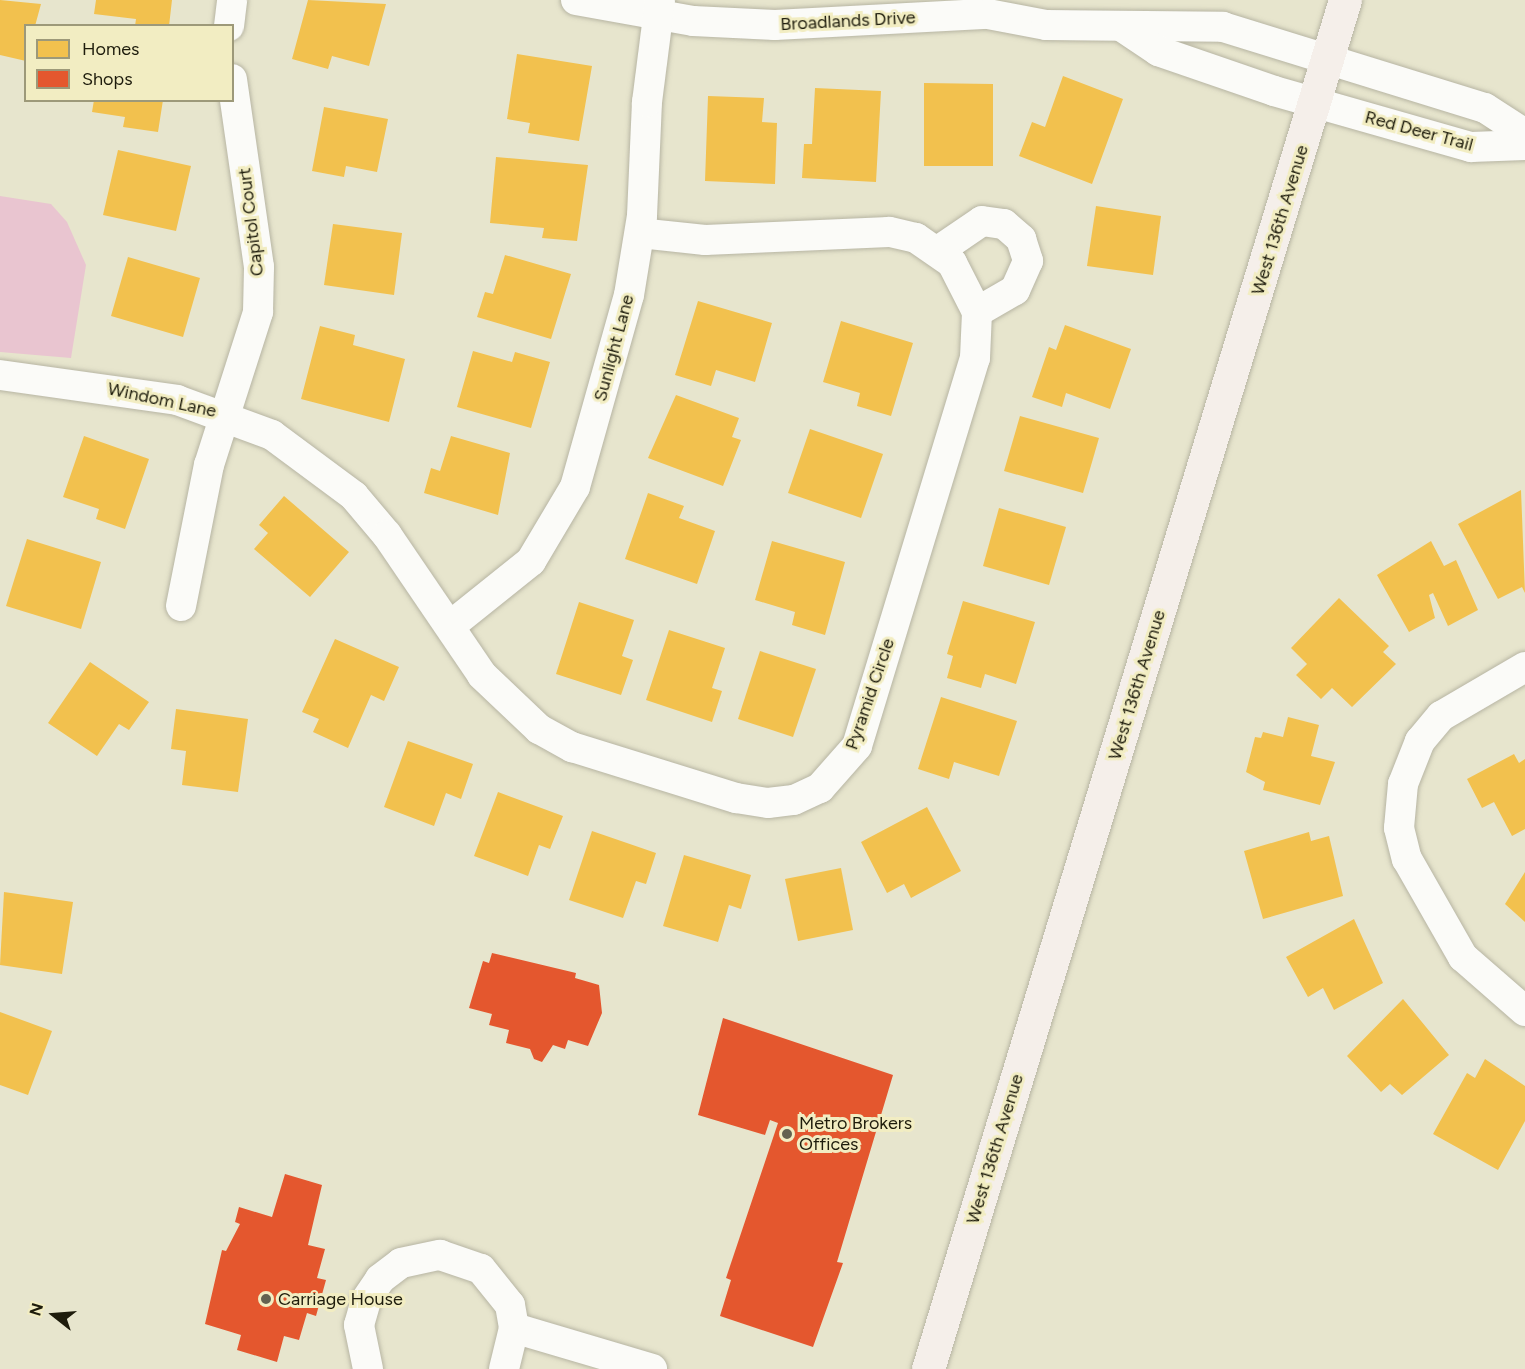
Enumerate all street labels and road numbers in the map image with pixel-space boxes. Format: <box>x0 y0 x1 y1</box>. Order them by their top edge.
street label: Broadlands Drive <box>780 7 916 35</box>
street label: Red Deer Trail <box>1363 106 1475 156</box>
street label: West 136th Avenue <box>1247 142 1313 298</box>
street label: Capitol Court <box>234 167 268 277</box>
street label: Sunlight Lane <box>589 292 639 404</box>
street label: Windom Lane <box>106 378 218 422</box>
street label: West 136th Avenue <box>1104 607 1170 763</box>
street label: Pyramid Circle <box>841 635 899 753</box>
street label: West 136th Avenue <box>962 1071 1028 1227</box>

